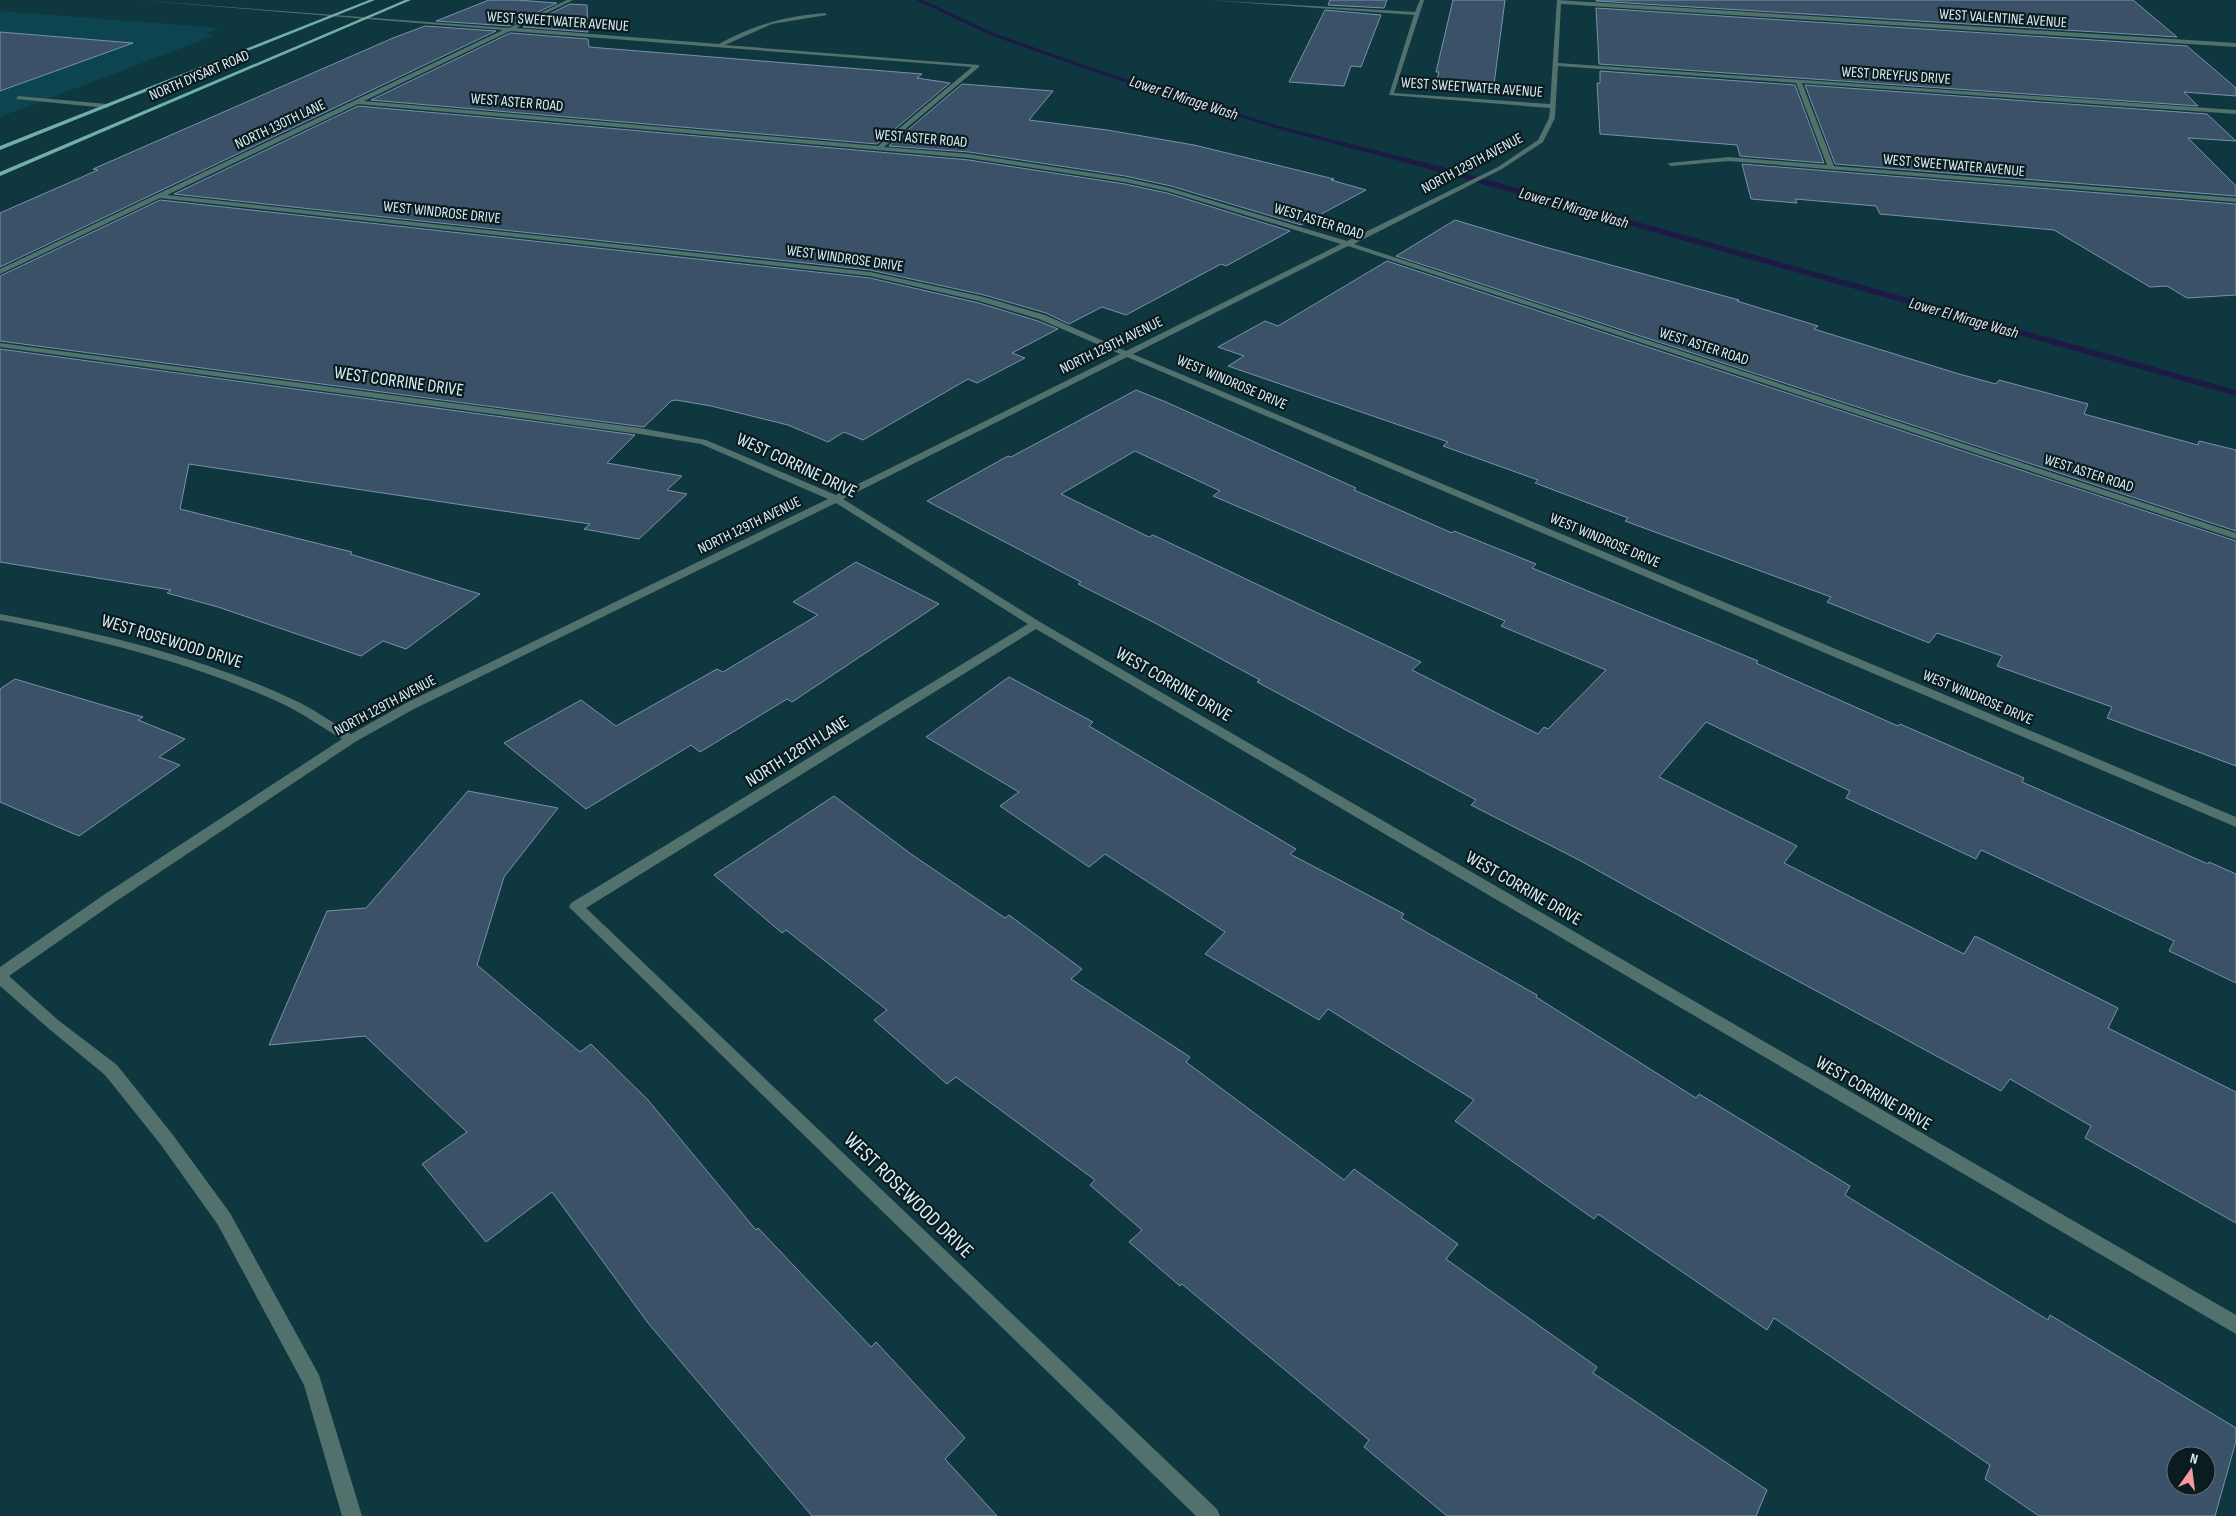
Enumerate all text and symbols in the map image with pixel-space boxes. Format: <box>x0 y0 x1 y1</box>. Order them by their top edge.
street label: WEST VALENTINE AVENUE <box>1938 5 2068 32</box>
street label: WEST SWEETWATER AVENUE <box>486 7 630 36</box>
street label: NORTH DYSART ROAD <box>146 46 252 105</box>
street label: WEST DREYFUS DRIVE <box>1841 62 1951 89</box>
water label: Lower El Mirage Wash <box>1127 72 1240 125</box>
street label: WEST SWEETWATER AVENUE <box>1400 73 1544 102</box>
street label: WEST ASTER ROAD <box>470 89 564 116</box>
street label: NORTH 130TH LANE <box>232 95 329 154</box>
street label: WEST ASTER ROAD <box>874 125 968 152</box>
street label: NORTH 129TH AVENUE <box>1418 129 1526 198</box>
street label: WEST SWEETWATER AVENUE <box>1882 150 2026 181</box>
water label: Lower El Mirage Wash <box>1517 184 1631 233</box>
street label: WEST WINDROSE DRIVE <box>382 197 502 228</box>
street label: WEST ASTER ROAD <box>1272 199 1366 244</box>
street label: WEST WINDROSE DRIVE <box>785 241 905 276</box>
water label: Lower El Mirage Wash <box>1907 294 2021 343</box>
street label: NORTH 129TH AVENUE <box>1057 312 1166 379</box>
street label: WEST ASTER ROAD <box>1657 323 1751 370</box>
street label: WEST WINDROSE DRIVE <box>1174 351 1290 414</box>
street label: WEST CORRINE DRIVE <box>333 362 465 401</box>
street label: WEST CORRINE DRIVE <box>733 428 860 503</box>
street label: WEST ASTER ROAD <box>2042 450 2136 497</box>
street label: NORTH 129TH AVENUE <box>695 492 804 559</box>
street label: WEST WINDROSE DRIVE <box>1547 509 1663 572</box>
street label: WEST ROSEWOOD DRIVE <box>99 610 245 673</box>
street label: WEST CORRINE DRIVE <box>1112 643 1235 726</box>
street label: WEST WINDROSE DRIVE <box>1920 666 2036 729</box>
street label: NORTH 129TH AVENUE <box>331 671 439 740</box>
street label: NORTH 128TH LANE <box>742 711 853 792</box>
street label: WEST CORRINE DRIVE <box>1462 847 1585 930</box>
street label: WEST CORRINE DRIVE <box>1812 1052 1935 1135</box>
street label: WEST ROSEWOOD DRIVE <box>839 1127 979 1264</box>
north arrow <box>2166 1446 2216 1496</box>
text: N <box>2188 1450 2200 1468</box>

